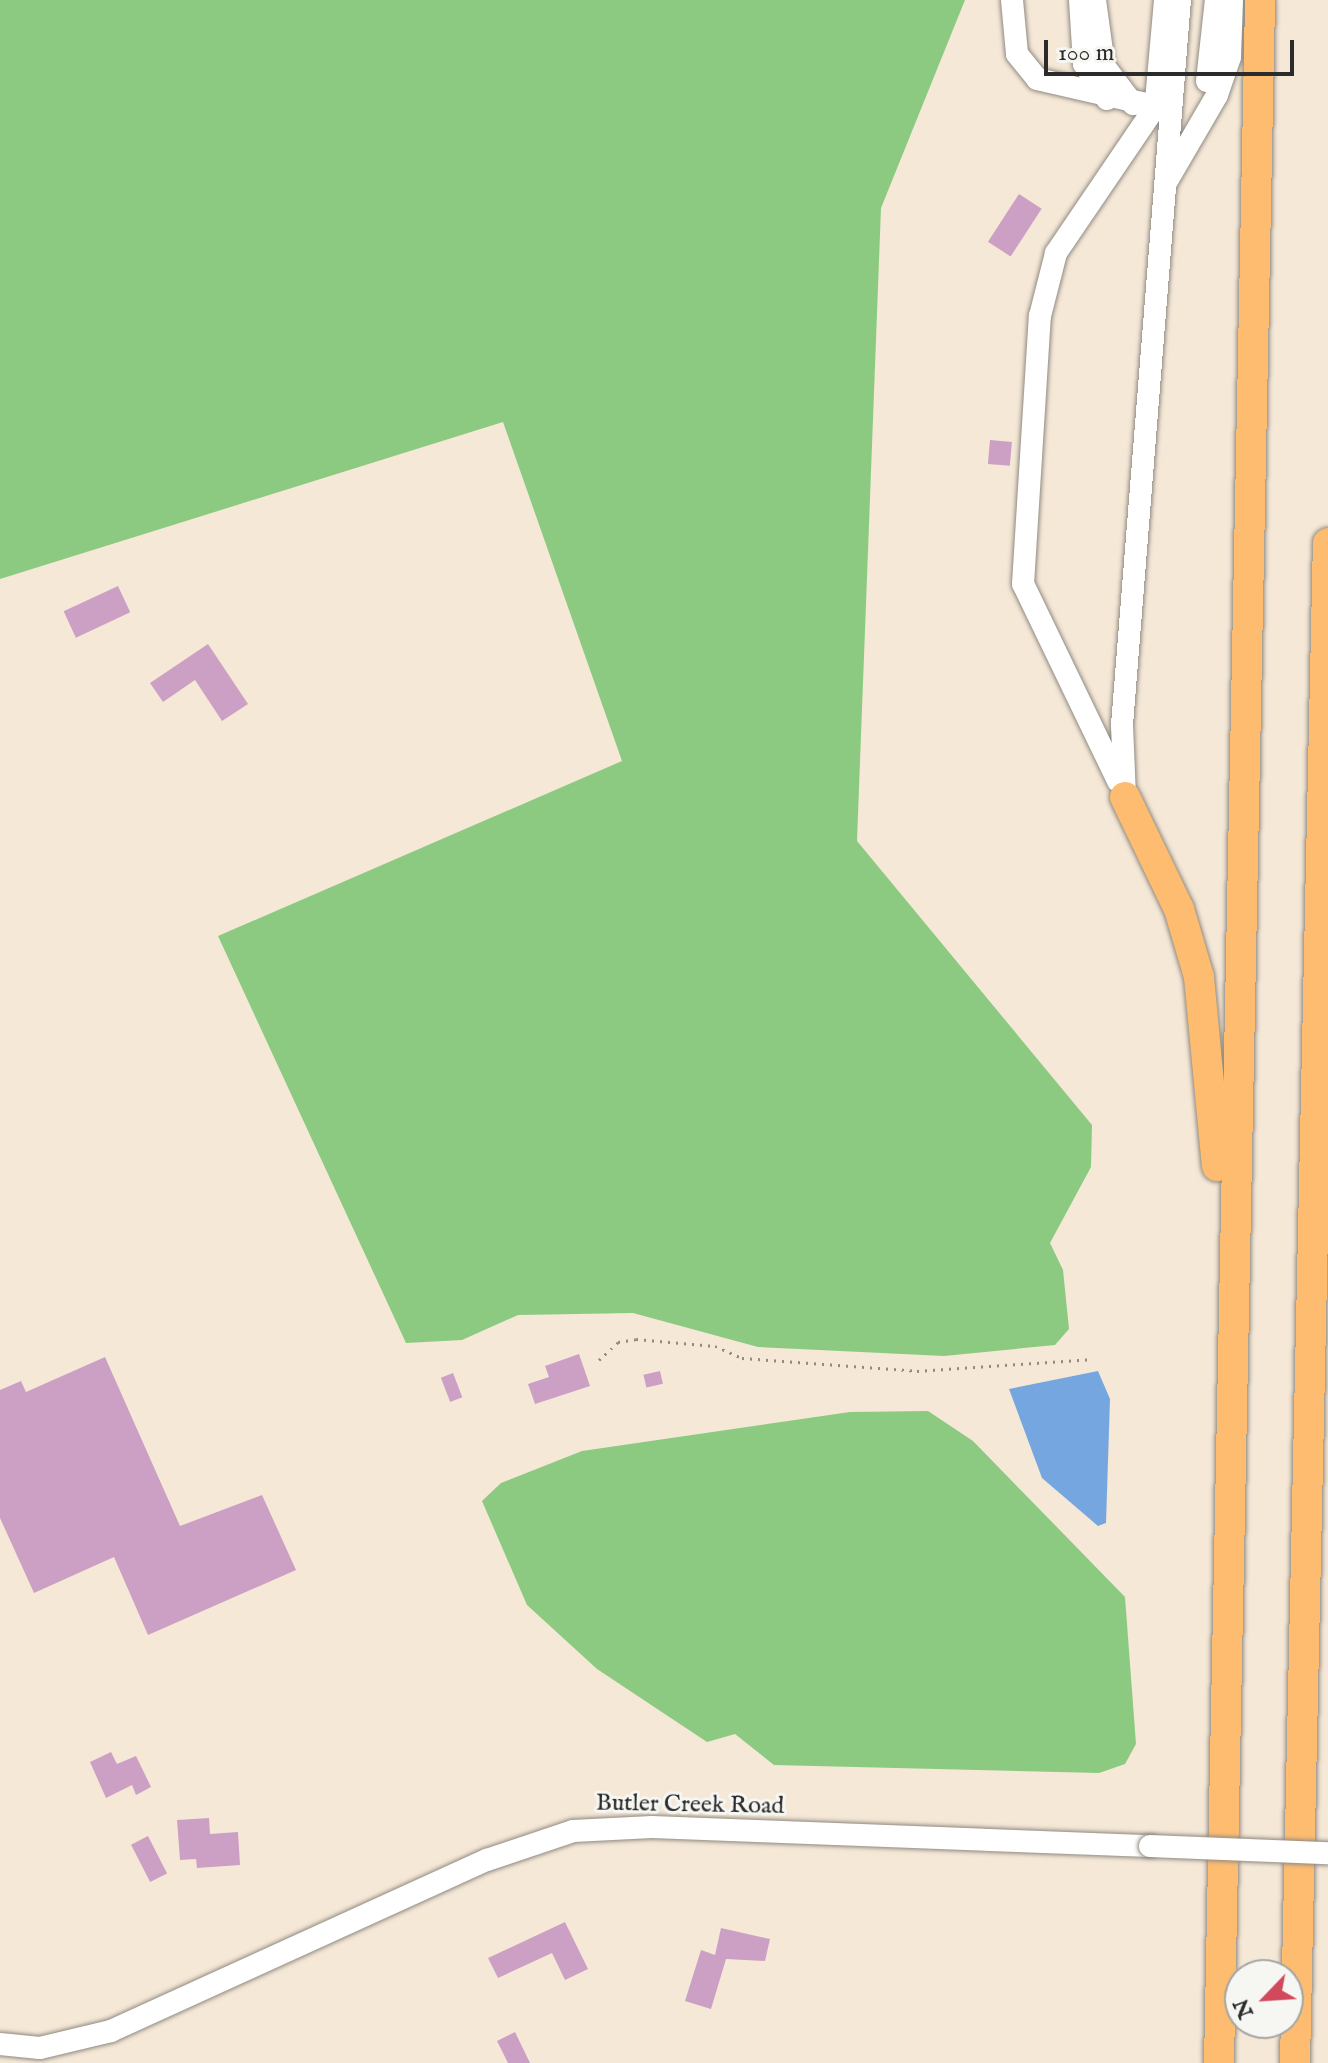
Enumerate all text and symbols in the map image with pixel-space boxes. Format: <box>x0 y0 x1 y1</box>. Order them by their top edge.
scale bar <box>1048 24 1298 74</box>
text: 100 m <box>1058 38 1114 69</box>
street label: Butler Creek Road <box>596 1789 784 1821</box>
north arrow <box>1224 1959 1304 2039</box>
text: N <box>1227 1994 1261 2023</box>

